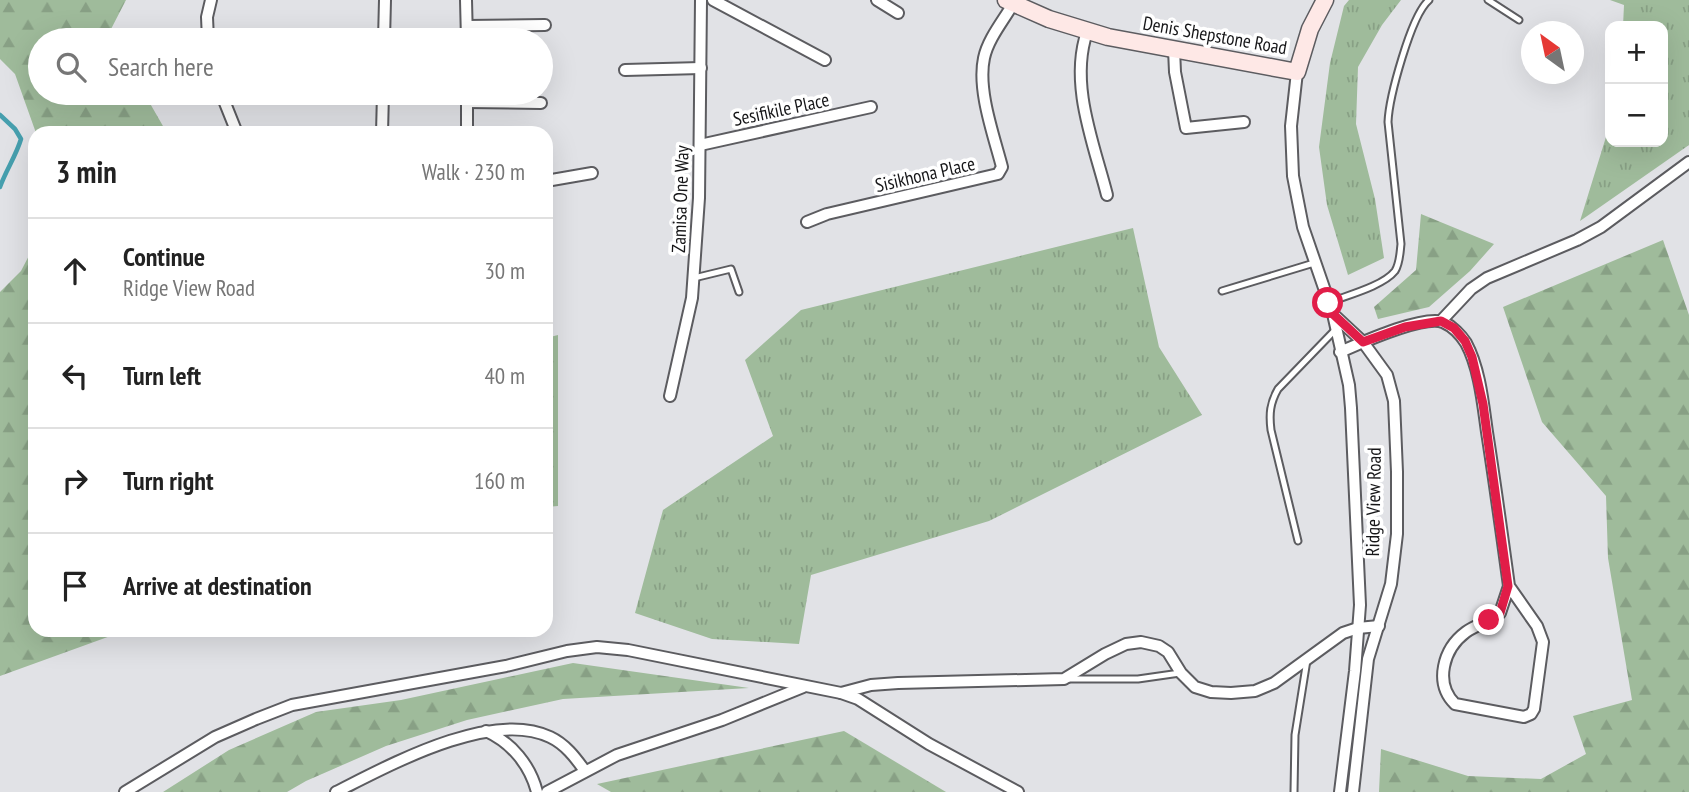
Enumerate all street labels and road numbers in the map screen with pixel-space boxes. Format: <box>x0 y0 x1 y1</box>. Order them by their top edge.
street label: Denis Shepstone Road <box>1141 11 1289 59</box>
street label: Sesifikile Place <box>731 87 831 131</box>
street label: Zamisa One Way <box>666 144 694 253</box>
street label: Sisikhona Place <box>873 151 977 197</box>
street label: Ridge View Road <box>1360 447 1386 557</box>

